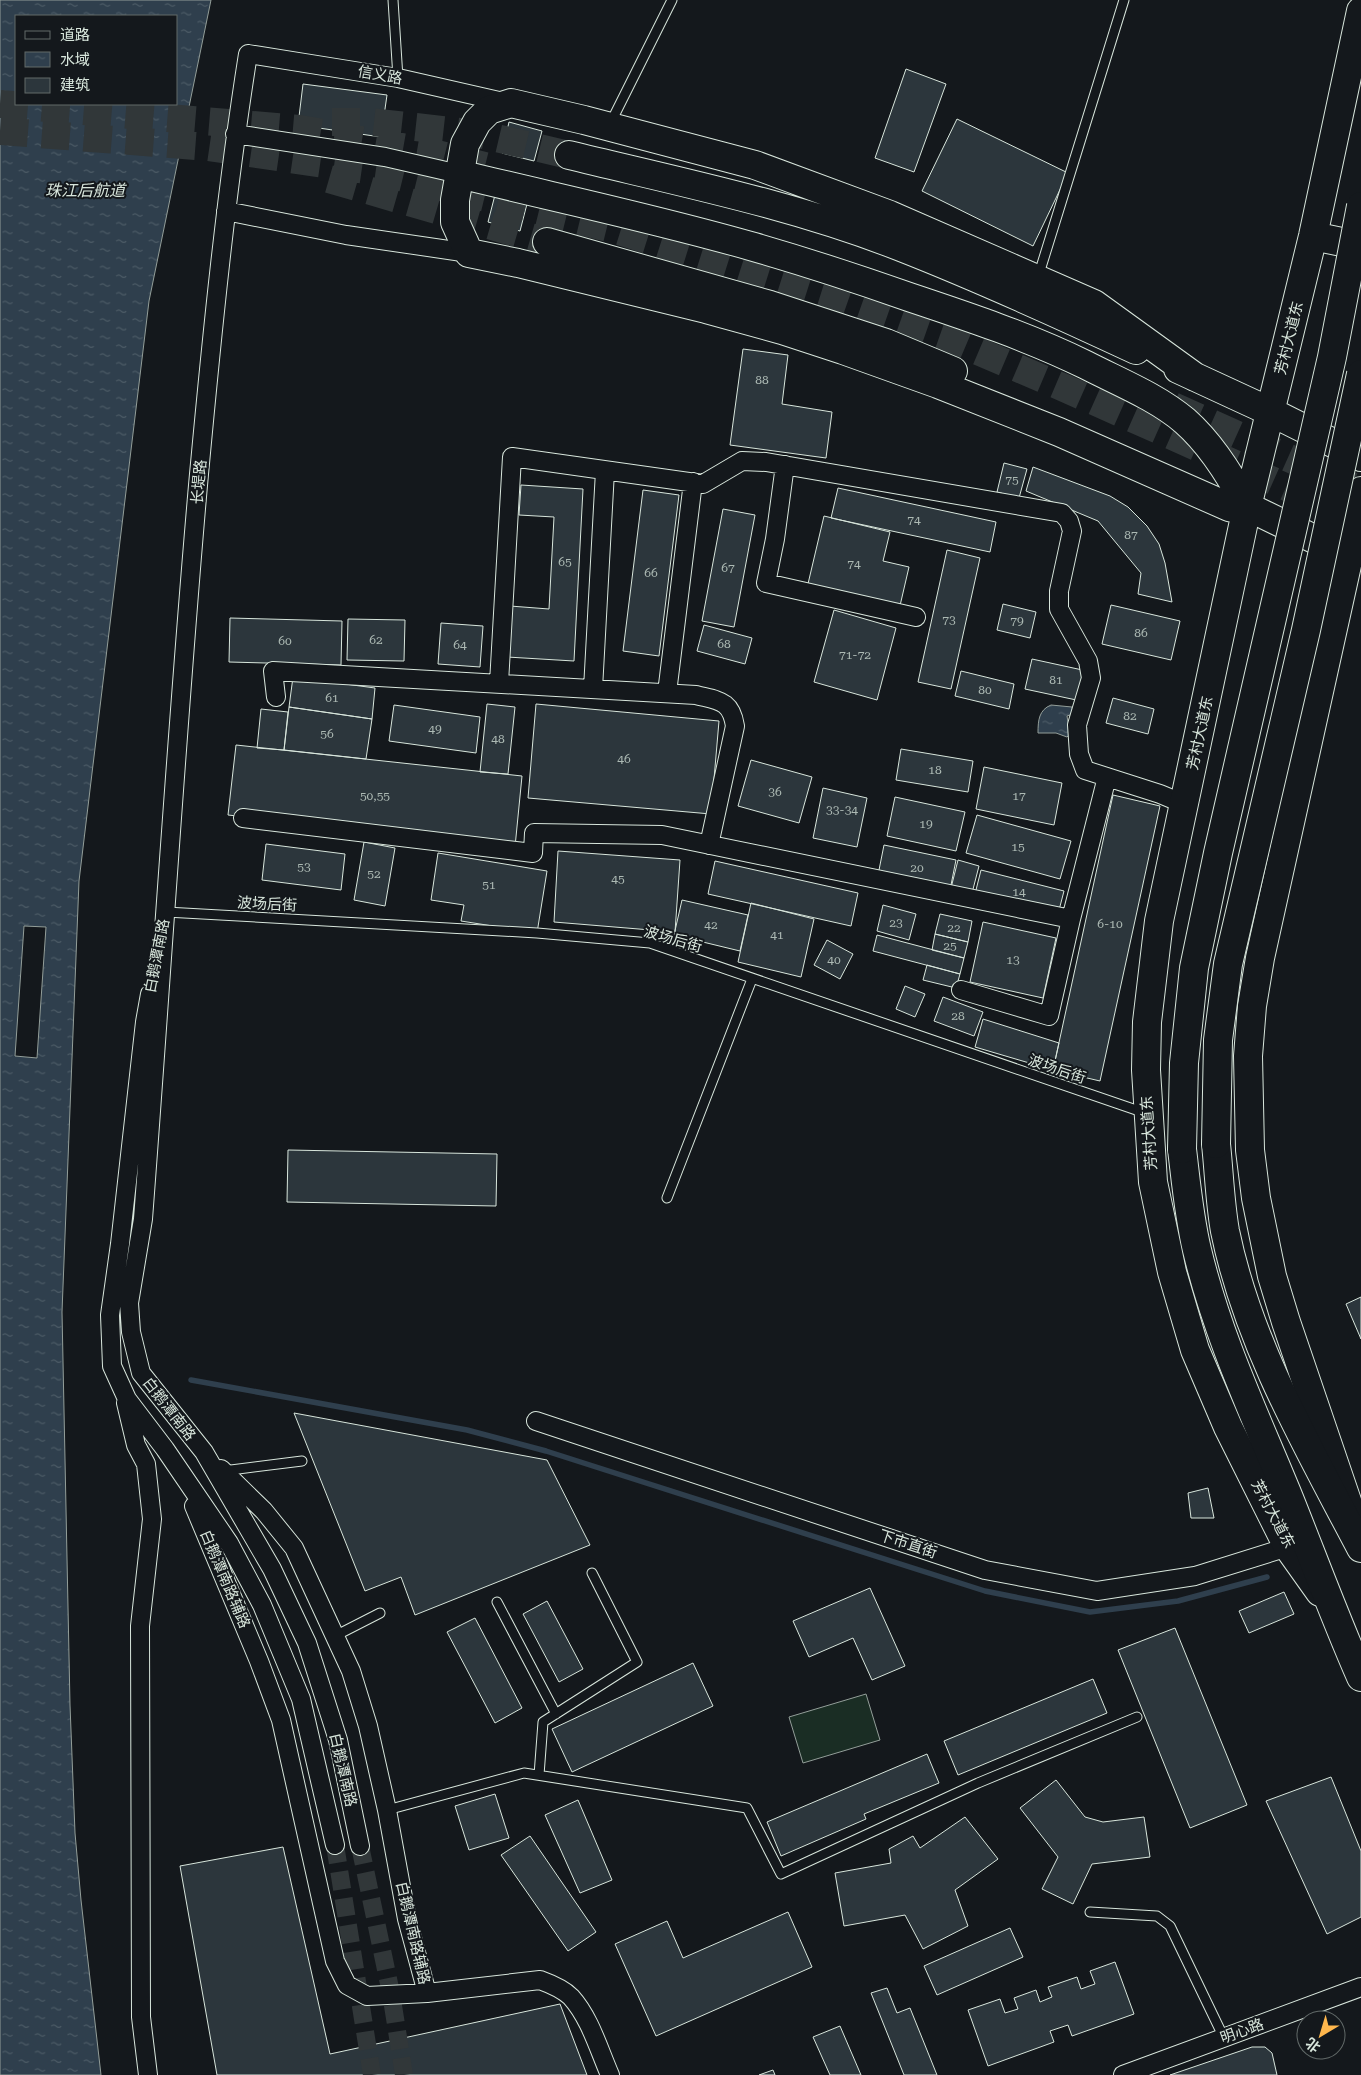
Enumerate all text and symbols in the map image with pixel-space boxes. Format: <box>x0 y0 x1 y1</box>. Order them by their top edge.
legend <box>15 15 178 105</box>
text: 道路 <box>60 26 90 44</box>
text: 水域 <box>60 51 90 69</box>
street label: 信义路 <box>356 62 404 88</box>
text: 建筑 <box>60 76 90 94</box>
water label: 珠江后航道 <box>45 181 127 200</box>
street label: 芳村大道东 <box>1271 299 1307 377</box>
house number: 88 <box>755 373 769 387</box>
street label: 长堤路 <box>188 459 210 505</box>
house number: 75 <box>1005 473 1019 487</box>
house number: 74 <box>907 513 921 527</box>
house number: 87 <box>1124 528 1138 542</box>
house number: 65 <box>558 555 572 569</box>
house number: 74 <box>847 557 861 571</box>
house number: 67 <box>721 561 735 575</box>
house number: 66 <box>644 566 658 580</box>
house number: 73 <box>942 613 956 627</box>
house number: 79 <box>1010 614 1024 628</box>
house number: 86 <box>1134 626 1148 640</box>
house number: 62 <box>369 633 383 647</box>
house number: 60 <box>278 634 292 648</box>
house number: 68 <box>717 637 731 651</box>
house number: 64 <box>453 638 467 652</box>
house number: 71-72 <box>839 648 871 662</box>
house number: 81 <box>1049 673 1063 687</box>
house number: 80 <box>978 683 992 697</box>
house number: 61 <box>325 691 339 705</box>
street label: 芳村大道东 <box>1183 694 1217 772</box>
house number: 82 <box>1123 709 1137 723</box>
house number: 49 <box>428 722 442 736</box>
house number: 56 <box>320 727 334 741</box>
house number: 48 <box>491 732 505 746</box>
house number: 46 <box>617 752 631 766</box>
house number: 18 <box>928 763 942 777</box>
house number: 36 <box>768 785 782 799</box>
house number: 50,55 <box>360 789 390 803</box>
house number: 17 <box>1012 789 1026 803</box>
house number: 33-34 <box>826 803 858 817</box>
house number: 19 <box>919 817 933 831</box>
house number: 15 <box>1011 840 1025 854</box>
house number: 53 <box>297 860 311 874</box>
house number: 20 <box>910 861 924 875</box>
house number: 52 <box>367 867 381 881</box>
house number: 45 <box>611 872 625 886</box>
house number: 51 <box>482 878 496 892</box>
house number: 14 <box>1012 885 1026 899</box>
street label: 波场后街 <box>237 893 297 915</box>
house number: 23 <box>889 916 903 930</box>
street label: 白鹅潭南路 <box>141 917 173 995</box>
house number: 6-10 <box>1097 917 1123 931</box>
house number: 42 <box>704 918 718 932</box>
house number: 22 <box>947 921 961 935</box>
street label: 波场后街 <box>642 922 704 956</box>
house number: 41 <box>770 928 784 942</box>
house number: 25 <box>943 939 957 953</box>
house number: 40 <box>827 953 841 967</box>
house number: 13 <box>1006 953 1020 967</box>
house number: 28 <box>951 1009 965 1023</box>
street label: 波场后街 <box>1026 1051 1088 1087</box>
street label: 芳村大道东 <box>1137 1095 1161 1171</box>
street label: 白鹅潭南路 <box>139 1374 199 1444</box>
street label: 芳村大道东 <box>1247 1477 1299 1551</box>
street label: 下市直街 <box>877 1526 939 1562</box>
street label: 白鹅潭南路辅路 <box>196 1527 254 1631</box>
street label: 白鹅潭南路 <box>326 1731 360 1809</box>
street label: 白鹅潭南路辅路 <box>392 1880 434 1986</box>
north arrow <box>1296 2010 1346 2060</box>
street label: 明心路 <box>1218 2015 1266 2047</box>
text: 北 <box>1303 2035 1323 2056</box>

